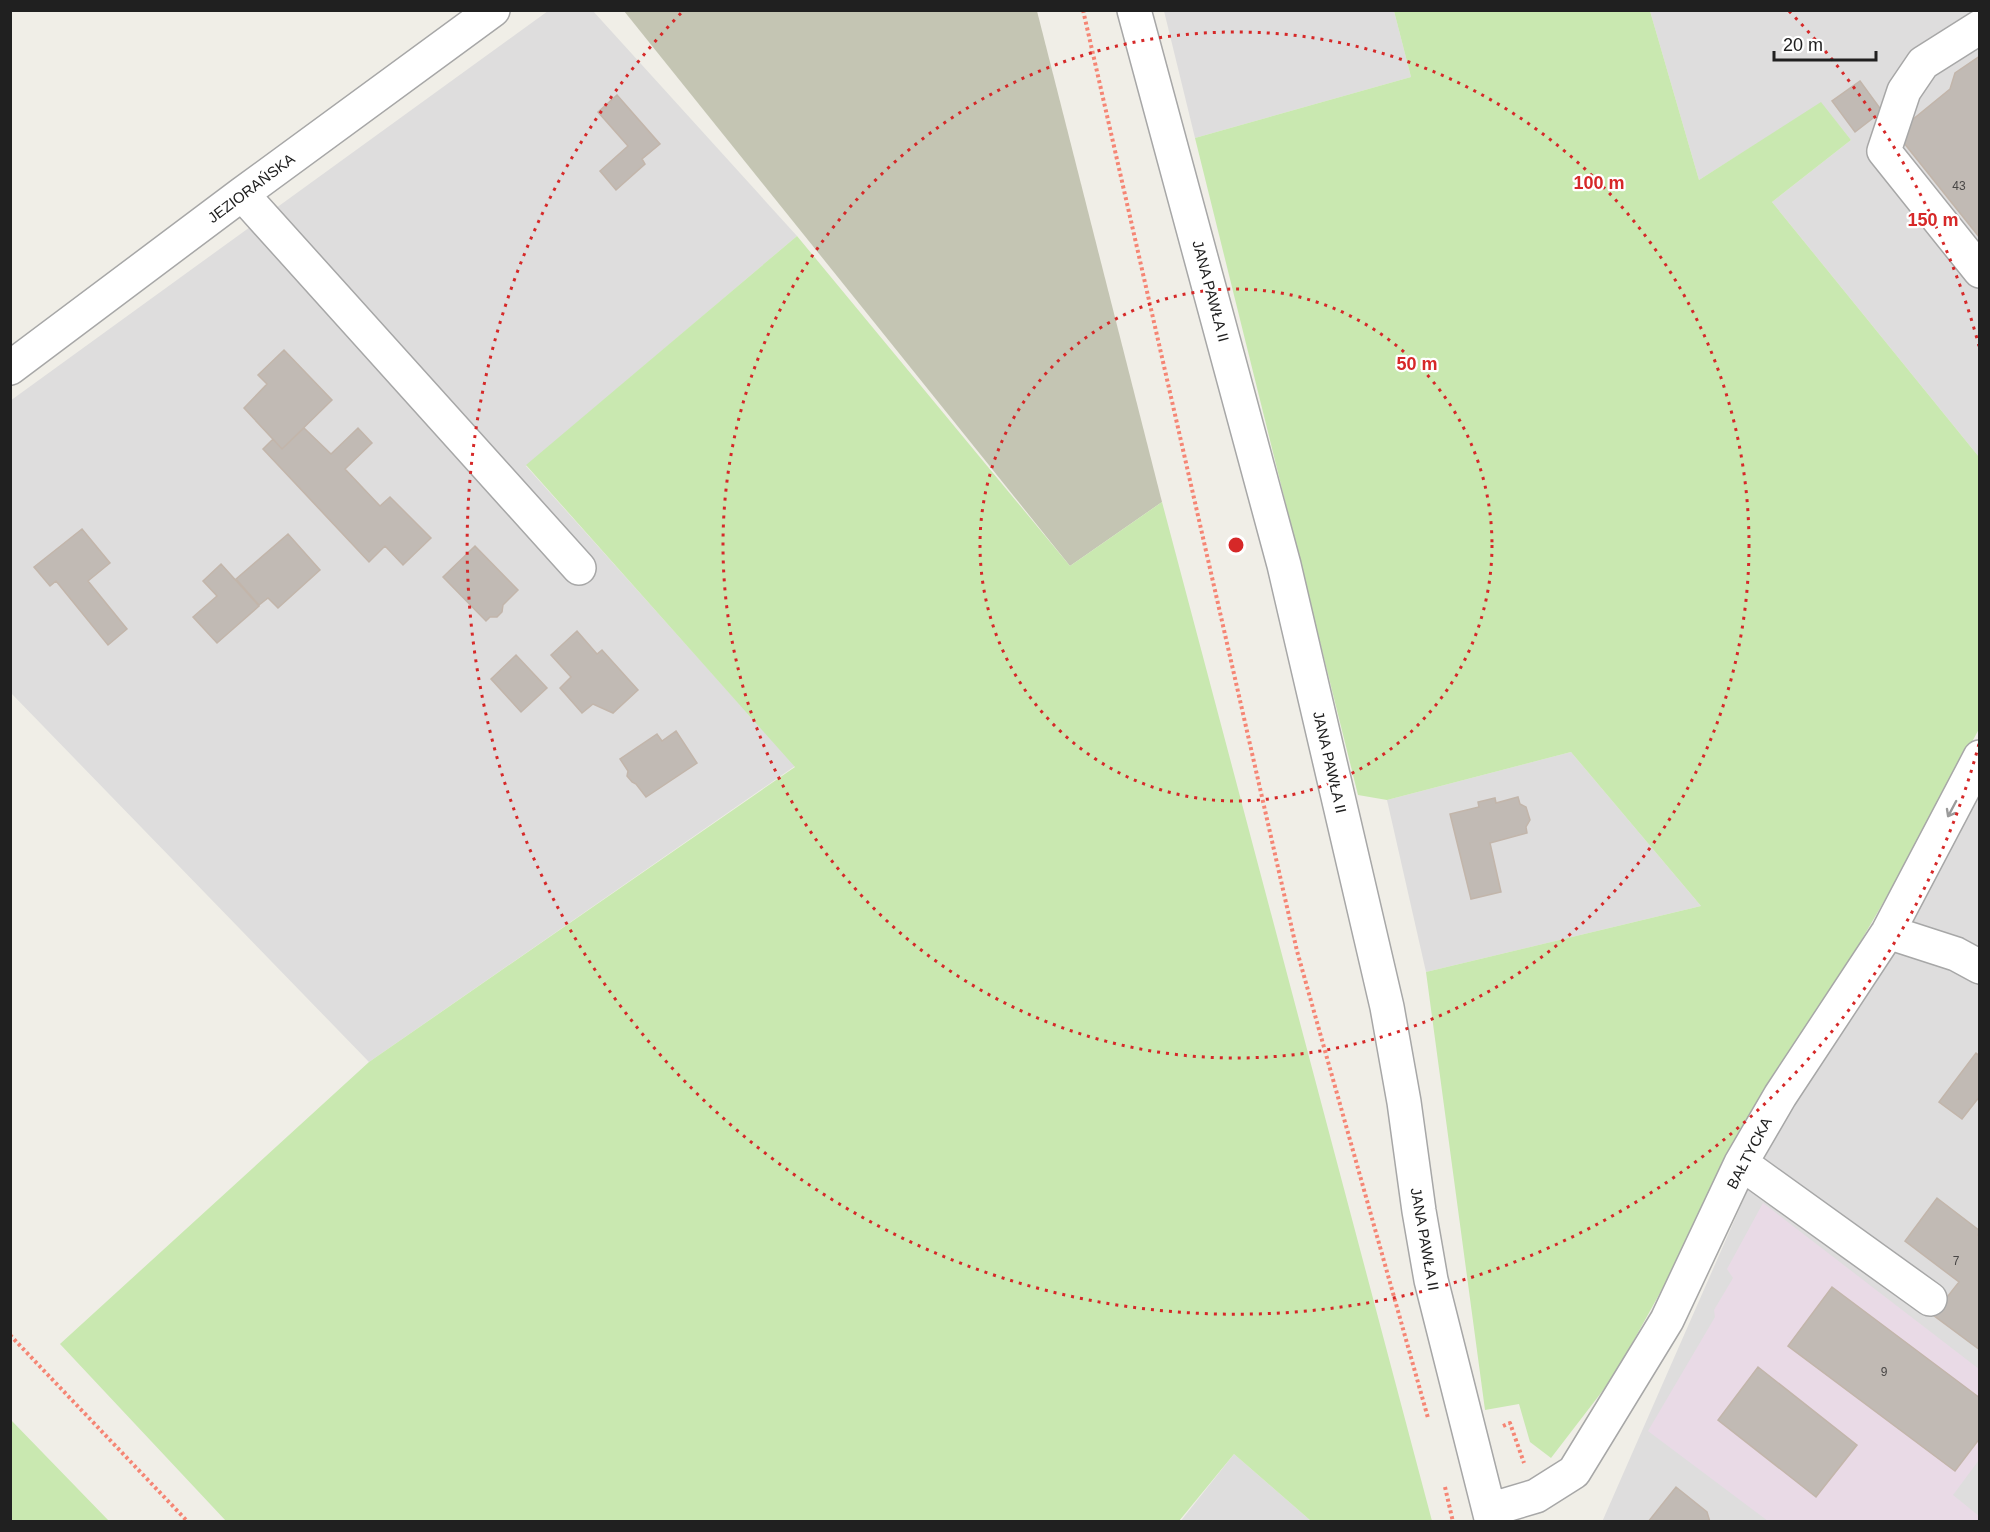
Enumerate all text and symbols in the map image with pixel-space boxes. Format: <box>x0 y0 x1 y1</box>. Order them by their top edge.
scale bar <box>1774 24 1876 62</box>
text: 20 m <box>1783 35 1823 55</box>
street label: JEZIORAŃSKA <box>204 150 298 226</box>
text: 100 m <box>1573 173 1625 193</box>
house number: 43 <box>1952 179 1966 193</box>
text: 150 m <box>1907 210 1959 230</box>
street label: JANA PAWŁA II <box>1189 238 1233 344</box>
text: 50 m <box>1396 354 1438 374</box>
centre of rings <box>1226 535 1246 555</box>
street label: JANA PAWŁA II <box>1310 709 1350 815</box>
one-way arrow <box>1946 800 1958 817</box>
street label: BAŁTYCKA <box>1723 1114 1775 1192</box>
street label: JANA PAWŁA II <box>1408 1186 1442 1292</box>
house number: 7 <box>1953 1254 1960 1268</box>
house number: 9 <box>1881 1365 1888 1379</box>

